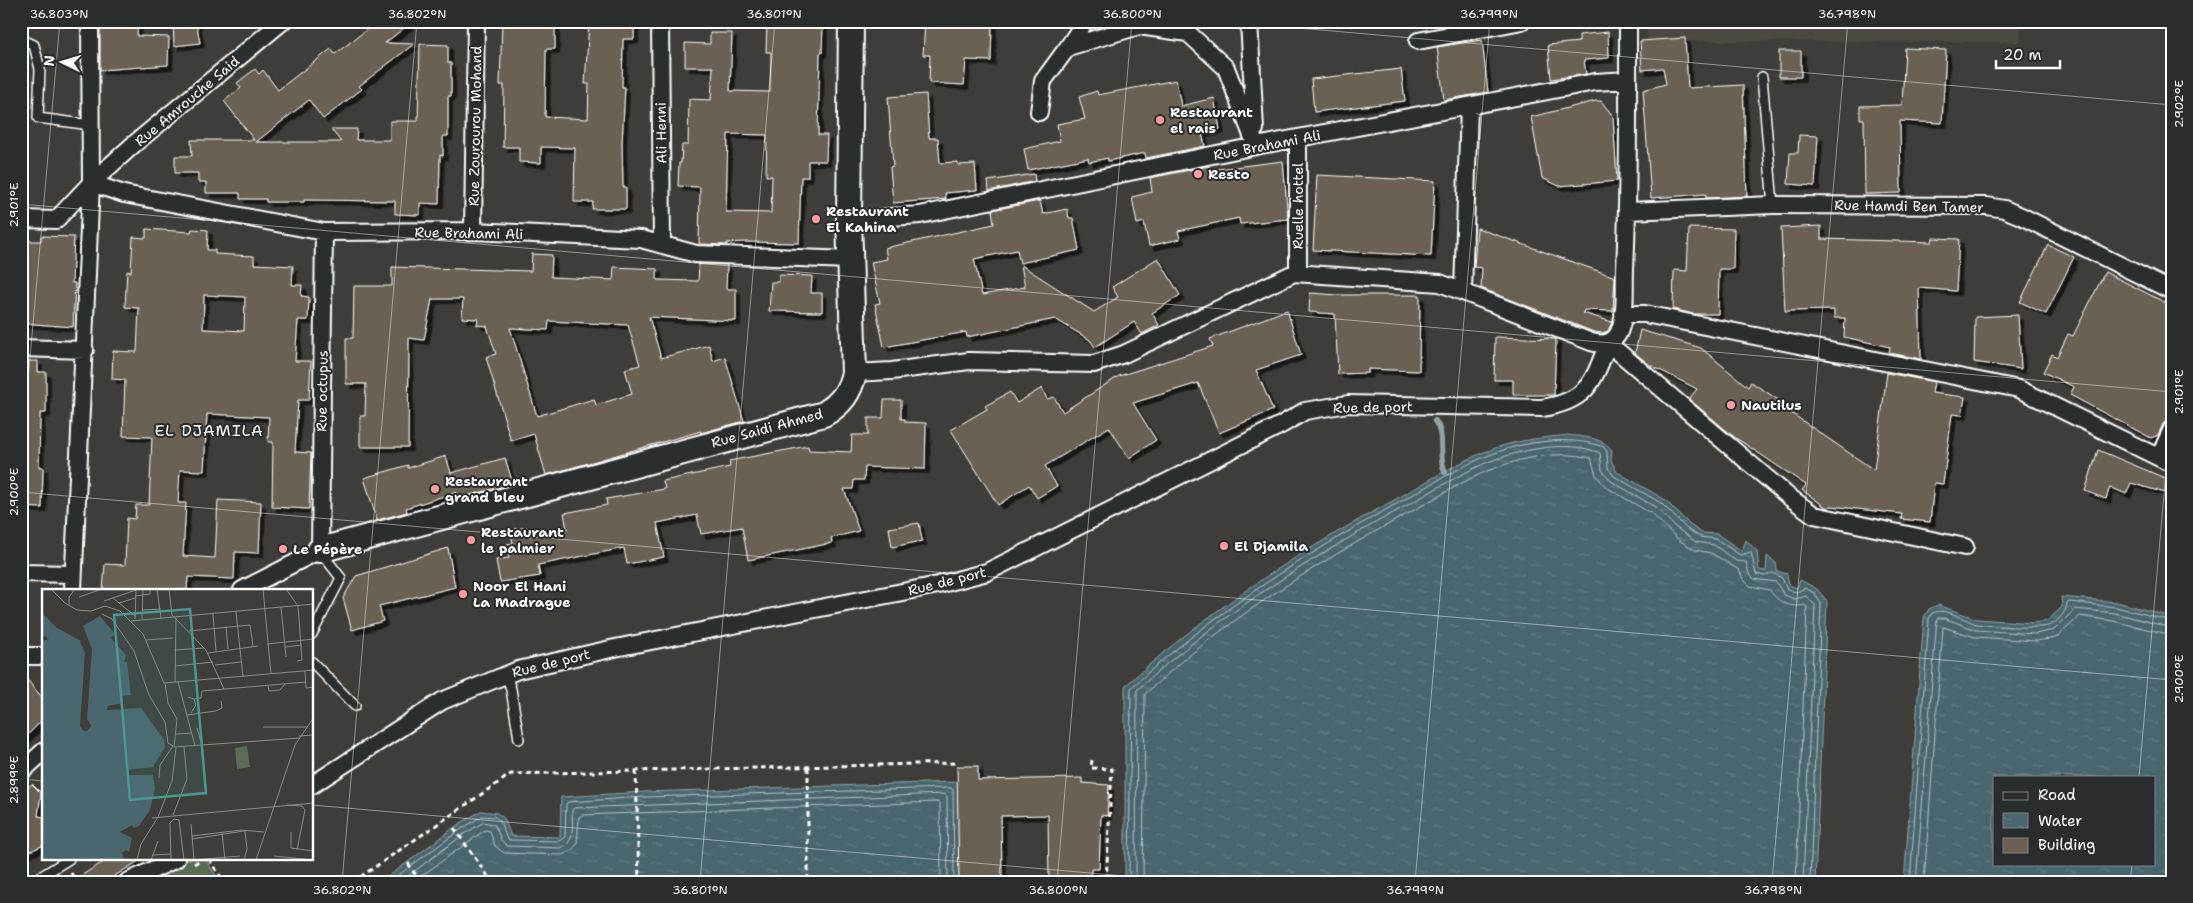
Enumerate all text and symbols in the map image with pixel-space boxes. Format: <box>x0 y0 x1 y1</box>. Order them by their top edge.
text: 36.803°N <box>30 6 88 22</box>
text: 36.802°N <box>388 6 446 22</box>
text: 36.801°N <box>746 6 802 22</box>
text: 36.800°N <box>1102 6 1162 22</box>
text: 36.799°N <box>1460 6 1518 22</box>
text: 36.798°N <box>1818 6 1876 22</box>
north arrow <box>38 38 88 88</box>
scale bar <box>1996 38 2059 70</box>
text: 20 m <box>2003 45 2042 65</box>
street label: Rue Zourourou Mohand <box>465 46 485 206</box>
street label: Rue Amrouche Said <box>131 52 243 150</box>
text: N <box>40 55 58 67</box>
text: 2.902°E <box>2171 80 2187 128</box>
street label: Ali Henni <box>651 102 671 164</box>
place label: Restaurant el rais <box>1170 103 1253 137</box>
marker: Restaurant el rais <box>1154 114 1166 126</box>
street label: Rue Brahami Ali <box>1212 126 1322 164</box>
street label: Ruelle hottel <box>1289 162 1307 249</box>
place label: Resto <box>1208 165 1250 183</box>
marker: Resto <box>1192 168 1204 180</box>
text: 2.901°E <box>6 183 22 227</box>
street label: Rue Hamdi Ben Tamer <box>1834 196 1984 216</box>
place label: Restaurant El Kahina <box>826 202 909 236</box>
marker: Restaurant El Kahina <box>810 213 822 225</box>
street label: Rue Brahami Ali <box>414 223 524 243</box>
street label: Rue octupus <box>312 350 332 432</box>
text: 2.901°E <box>2171 370 2187 414</box>
place label: Nautilus <box>1741 396 1802 414</box>
street label: Rue de port <box>1333 397 1413 417</box>
marker: Nautilus <box>1725 399 1737 411</box>
street label: Rue Saidi Ahmed <box>709 404 825 452</box>
district label: EL DJAMILA <box>154 420 264 441</box>
text: 2.900°E <box>6 468 22 516</box>
place label: Restaurant grand bleu <box>445 472 528 506</box>
marker: Restaurant grand bleu <box>429 483 441 495</box>
place label: Restaurant le palmier <box>481 523 564 557</box>
marker: Restaurant le palmier <box>465 534 477 546</box>
place label: El Djamila <box>1234 537 1308 555</box>
place label: Le Pépère <box>293 540 362 558</box>
marker: El Djamila <box>1218 540 1230 552</box>
marker: Le Pépère <box>277 543 289 555</box>
street label: Rue de port <box>906 563 988 599</box>
place label: Noor El Hani La Madrague <box>473 577 571 611</box>
marker: Noor El Hani La Madrague <box>457 588 469 600</box>
inset map <box>42 589 314 860</box>
street label: Rue de port <box>510 645 592 681</box>
text: 2.900°E <box>2171 655 2187 703</box>
text: 2.899°E <box>6 756 22 804</box>
legend <box>1993 776 2156 866</box>
text: Road <box>2038 785 2076 805</box>
text: Water <box>2038 811 2082 831</box>
text: Building <box>2038 835 2095 855</box>
text: 36.802°N <box>313 882 371 898</box>
text: 36.801°N <box>672 882 728 898</box>
text: 36.800°N <box>1028 882 1088 898</box>
text: 36.799°N <box>1386 882 1444 898</box>
text: 36.798°N <box>1744 882 1802 898</box>

